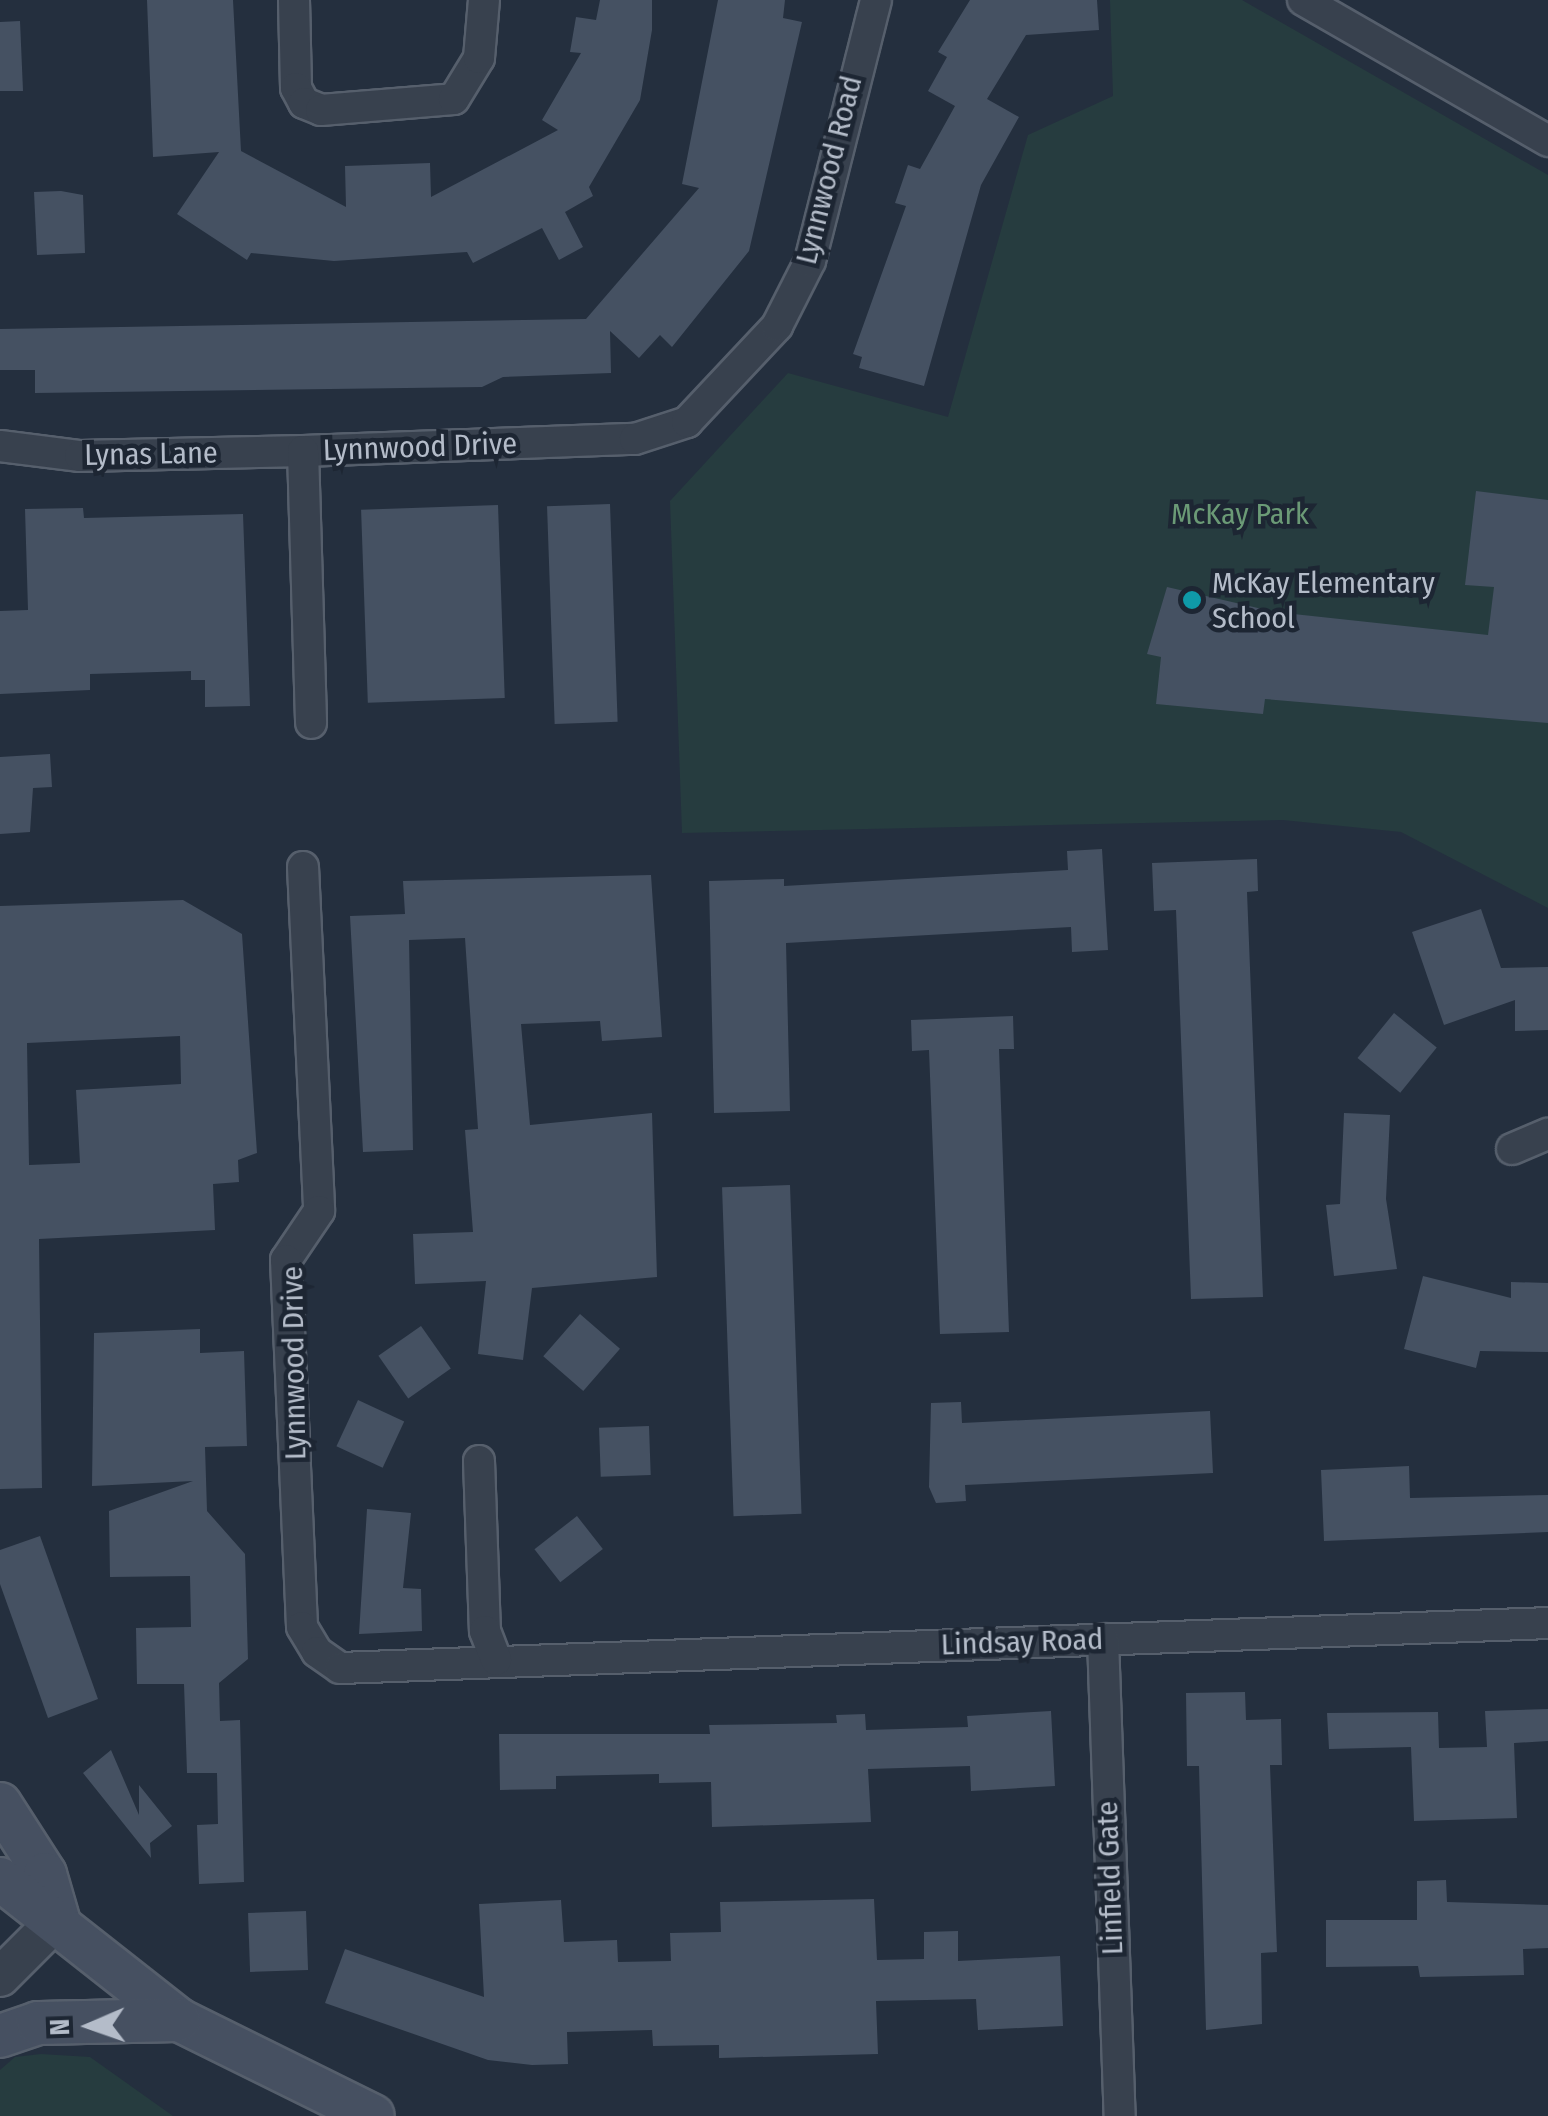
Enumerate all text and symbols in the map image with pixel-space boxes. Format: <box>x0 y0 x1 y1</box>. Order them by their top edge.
street label: Lynnwood Road <box>788 72 870 268</box>
street label: Lynnwood Drive <box>322 426 518 468</box>
street label: Lynas Lane <box>84 435 218 473</box>
park label: McKay Park <box>1171 496 1309 532</box>
place label: McKay Elementary School <box>1212 565 1435 636</box>
marker: McKay Elementary School <box>1181 589 1203 611</box>
street label: Lynnwood Drive <box>274 1266 314 1460</box>
street label: Lindsay Road <box>940 1621 1104 1663</box>
street label: Linfield Gate <box>1089 1800 1131 1956</box>
north arrow <box>40 1976 140 2076</box>
text: N <box>43 2018 76 2036</box>

